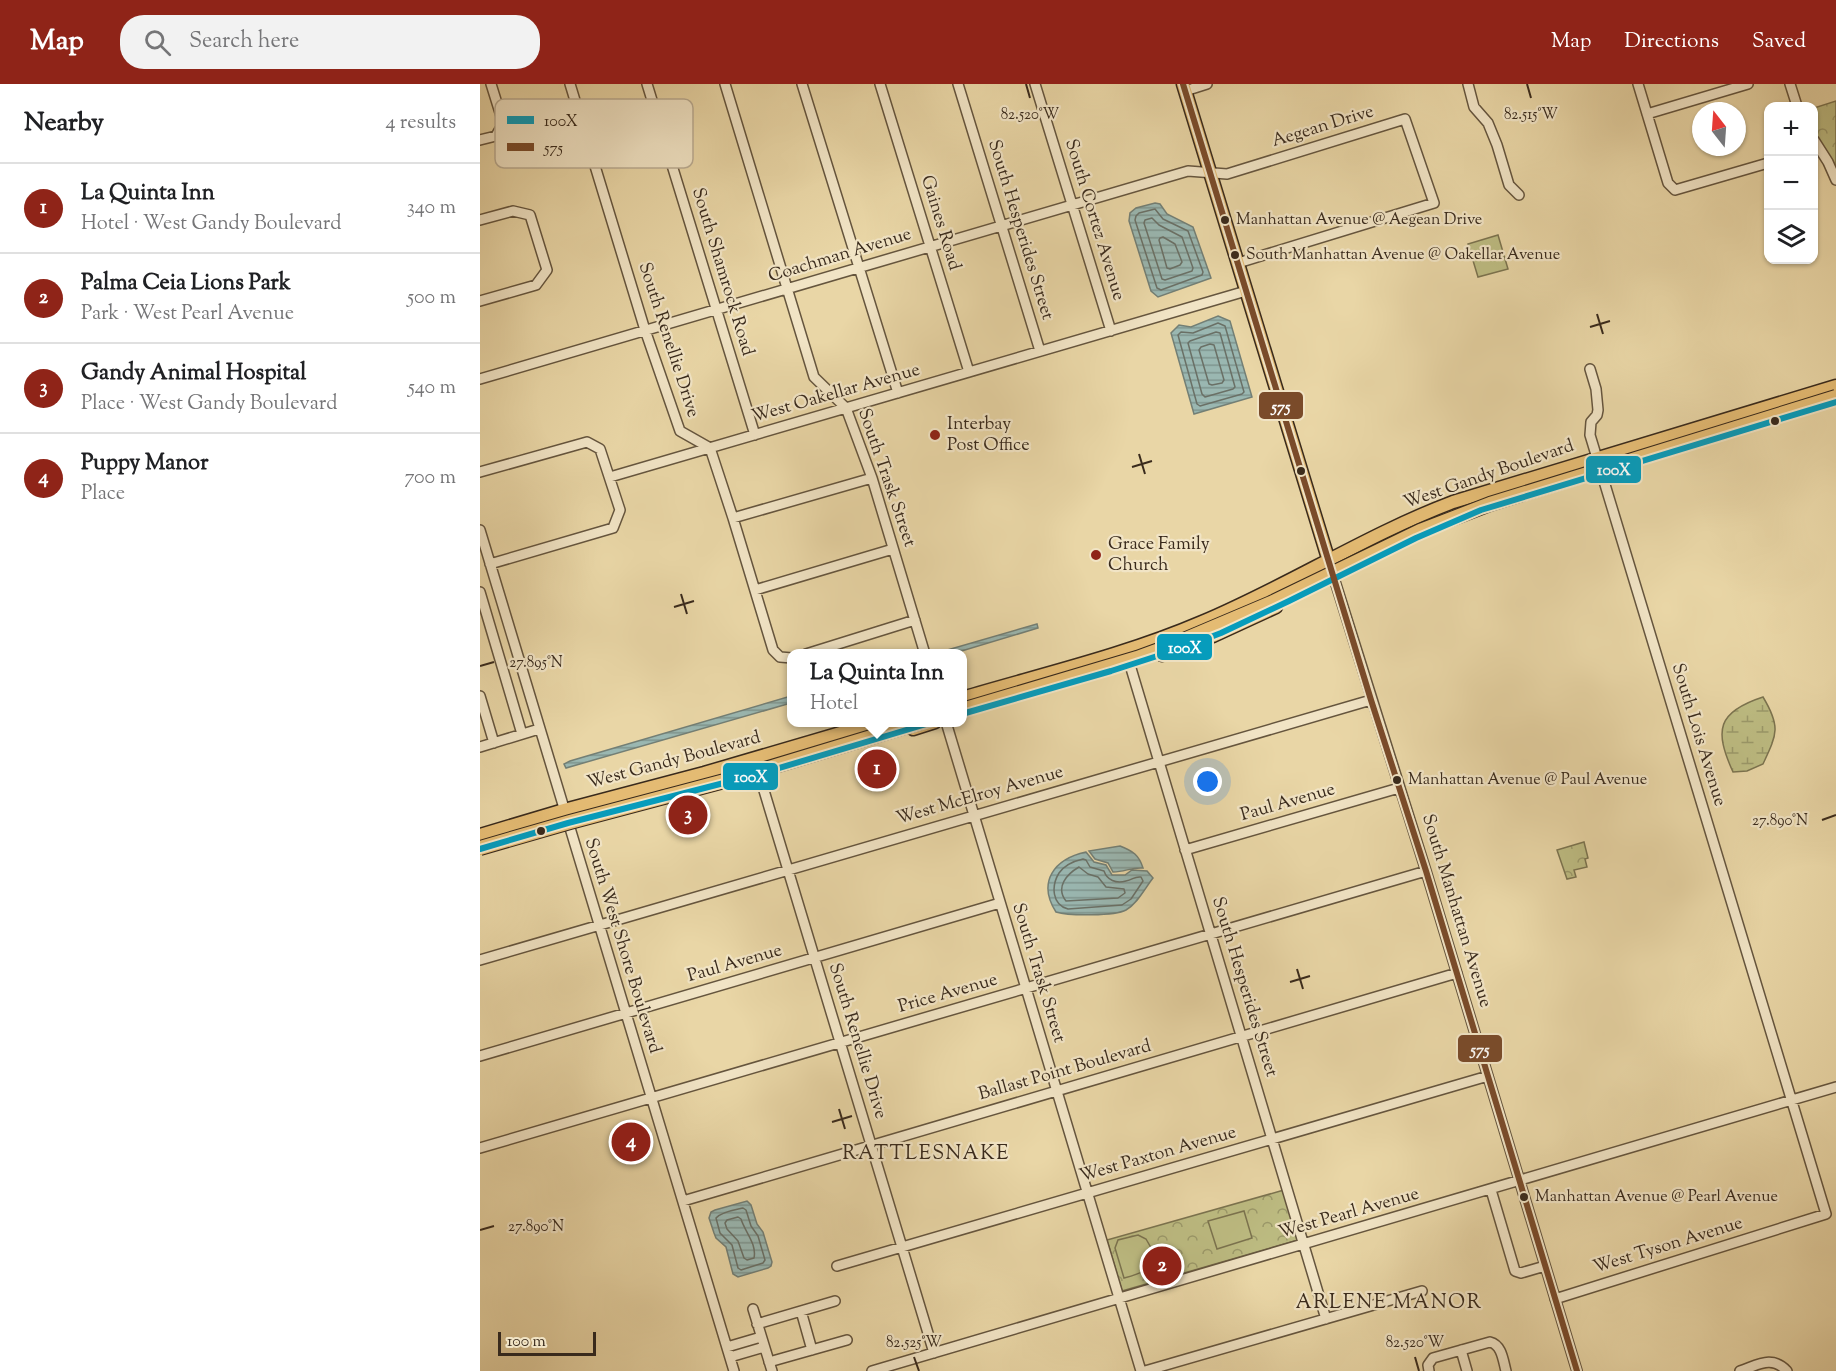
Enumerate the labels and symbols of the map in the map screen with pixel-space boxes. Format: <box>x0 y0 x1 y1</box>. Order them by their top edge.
legend <box>495 99 693 168</box>
street label: Aegean Drive <box>1269 99 1377 155</box>
north arrow <box>1692 102 1746 156</box>
text: 82.520°W <box>1001 105 1060 126</box>
text: 82.515°W <box>1504 105 1558 126</box>
text: 100X <box>544 111 578 134</box>
street label: South Cortez Avenue <box>1057 136 1131 304</box>
street label: South Hesperides Street <box>980 137 1060 323</box>
text: 575 <box>543 138 563 161</box>
street label: Gaines Road <box>913 172 967 274</box>
street label: South Shamrock Road <box>684 185 760 359</box>
place label: Manhattan Avenue @ Aegean Drive <box>1236 209 1482 232</box>
marker: Manhattan Avenue @ Aegean Drive <box>1219 214 1231 226</box>
street label: Coachman Avenue <box>765 222 915 290</box>
place label: South Manhattan Avenue @ Oakellar Avenue <box>1246 244 1560 267</box>
marker: South Manhattan Avenue @ Oakellar Avenue <box>1229 249 1241 261</box>
street label: South Renellie Drive <box>631 259 705 421</box>
street label: West Oakellar Avenue <box>749 358 923 430</box>
line badge: 575 <box>1258 391 1304 420</box>
text: 575 <box>1270 397 1291 420</box>
street label: South Trask Street <box>850 405 922 551</box>
place label: Interbay Post Office <box>947 412 1030 459</box>
unlabelled marker <box>1769 415 1781 427</box>
marker: Interbay Post Office <box>928 428 942 442</box>
street label: West Gandy Boulevard <box>1400 434 1578 516</box>
line badge: 100X <box>1585 455 1642 484</box>
text: 100X <box>1597 460 1632 483</box>
unlabelled marker <box>1295 465 1307 477</box>
place label: Grace Family Church <box>1108 532 1210 579</box>
marker: Grace Family Church <box>1089 548 1103 562</box>
line badge: 100X <box>1156 633 1213 661</box>
text: 100X <box>1168 638 1203 661</box>
text: 27.895°N <box>509 653 563 674</box>
street label: South Lois Avenue <box>1664 660 1732 810</box>
street label: West Gandy Boulevard <box>584 725 764 797</box>
pin: 1 <box>858 746 896 792</box>
street label: West McElroy Avenue <box>893 760 1067 832</box>
line badge: 100X <box>722 762 779 791</box>
text: 100X <box>734 767 769 790</box>
your location <box>1193 767 1222 796</box>
place label: Manhattan Avenue @ Paul Avenue <box>1408 769 1647 792</box>
marker: Manhattan Avenue @ Paul Avenue <box>1391 774 1403 786</box>
street label: Paul Avenue <box>1238 777 1338 829</box>
pin: 3 <box>668 792 708 838</box>
street label: South Manhattan Avenue <box>1414 811 1498 1011</box>
text: 27.890°N <box>1752 811 1808 832</box>
unlabelled marker <box>535 825 547 837</box>
street label: South West Shore Boulevard <box>577 835 667 1057</box>
street label: South Hesperides Street <box>1204 894 1284 1080</box>
street label: South Trask Street <box>1004 900 1072 1046</box>
street label: Paul Avenue <box>685 938 785 990</box>
street label: South Renellie Drive <box>821 960 893 1122</box>
street label: Price Avenue <box>895 967 1001 1021</box>
street label: Ballast Point Boulevard <box>976 1034 1154 1108</box>
line badge: 575 <box>1457 1034 1503 1063</box>
text: 575 <box>1469 1040 1490 1063</box>
pin: 4 <box>612 1120 650 1164</box>
street label: West Paxton Avenue <box>1076 1120 1240 1190</box>
district label: RATTLESNAKE <box>842 1140 1010 1169</box>
street label: West Pearl Avenue <box>1276 1181 1422 1247</box>
place label: Manhattan Avenue @ Pearl Avenue <box>1535 1186 1778 1209</box>
marker: Manhattan Avenue @ Pearl Avenue <box>1518 1191 1530 1203</box>
street label: West Tyson Avenue <box>1590 1211 1746 1281</box>
text: 27.890°N <box>508 1217 564 1238</box>
pin: 2 <box>1142 1244 1182 1288</box>
district label: ARLENE MANOR <box>1295 1289 1483 1318</box>
scale bar <box>498 1329 596 1356</box>
text: 82.525°W <box>886 1333 942 1354</box>
text: 82.520°W <box>1386 1333 1445 1354</box>

